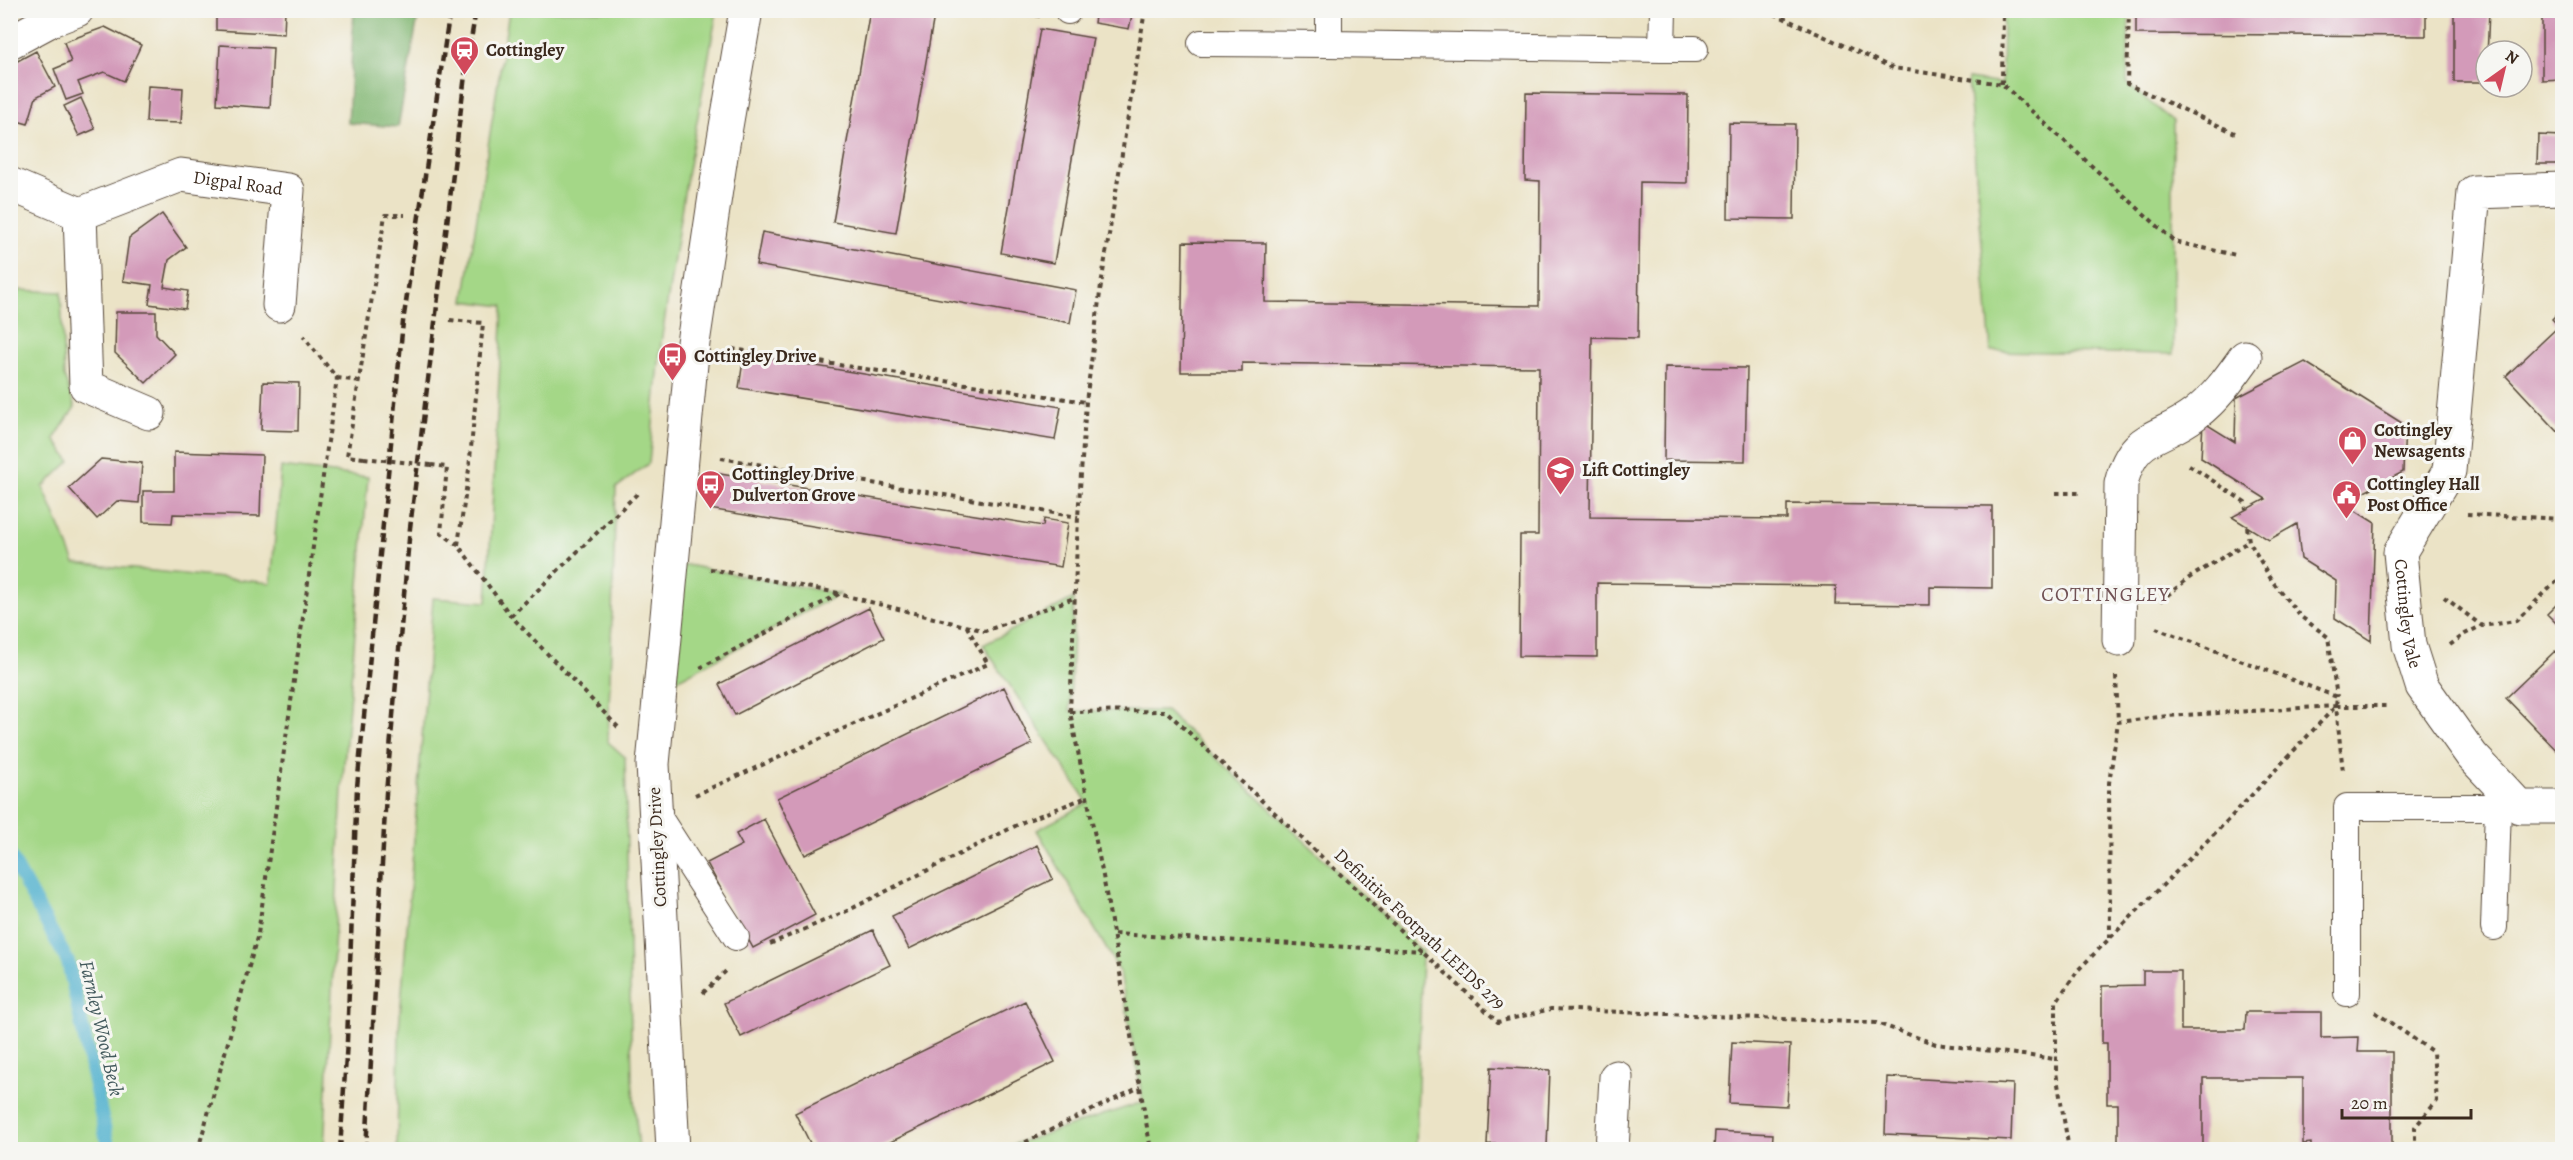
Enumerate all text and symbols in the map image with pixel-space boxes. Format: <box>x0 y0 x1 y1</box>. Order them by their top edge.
station icon: Cottingley <box>449 34 481 76</box>
place label: Cottingley <box>486 38 565 62</box>
north arrow <box>2474 39 2534 99</box>
text: N <box>2501 45 2523 70</box>
street label: Digpal Road <box>192 165 285 201</box>
bus stop icon: Cottingley Drive <box>657 340 689 382</box>
place label: Cottingley Drive <box>694 344 817 368</box>
place label: Cottingley Newsagents <box>2374 418 2465 463</box>
shop icon: Cottingley Newsagents <box>2337 424 2369 466</box>
school or university icon: Lift Cottingley <box>1545 454 1577 496</box>
place label: Lift Cottingley <box>1582 458 1691 482</box>
place label: Cottingley Drive Dulverton Grove <box>732 462 856 507</box>
bus stop icon: Cottingley Drive Dulverton Grove <box>695 468 727 510</box>
place label: Cottingley Hall Post Office <box>2367 472 2480 517</box>
public building icon: Cottingley Hall Post Office <box>2330 478 2362 520</box>
street label: Cottingley Vale <box>2389 558 2428 671</box>
district label: COTTINGLEY <box>2041 581 2171 608</box>
street label: Cottingley Drive <box>642 786 672 908</box>
street label: Definitive Footpath LEEDS 279 <box>1329 843 1511 1015</box>
water label: Farnley Wood Beck <box>73 957 130 1099</box>
scale bar <box>2342 1082 2471 1120</box>
text: 20 m <box>2351 1091 2388 1115</box>

